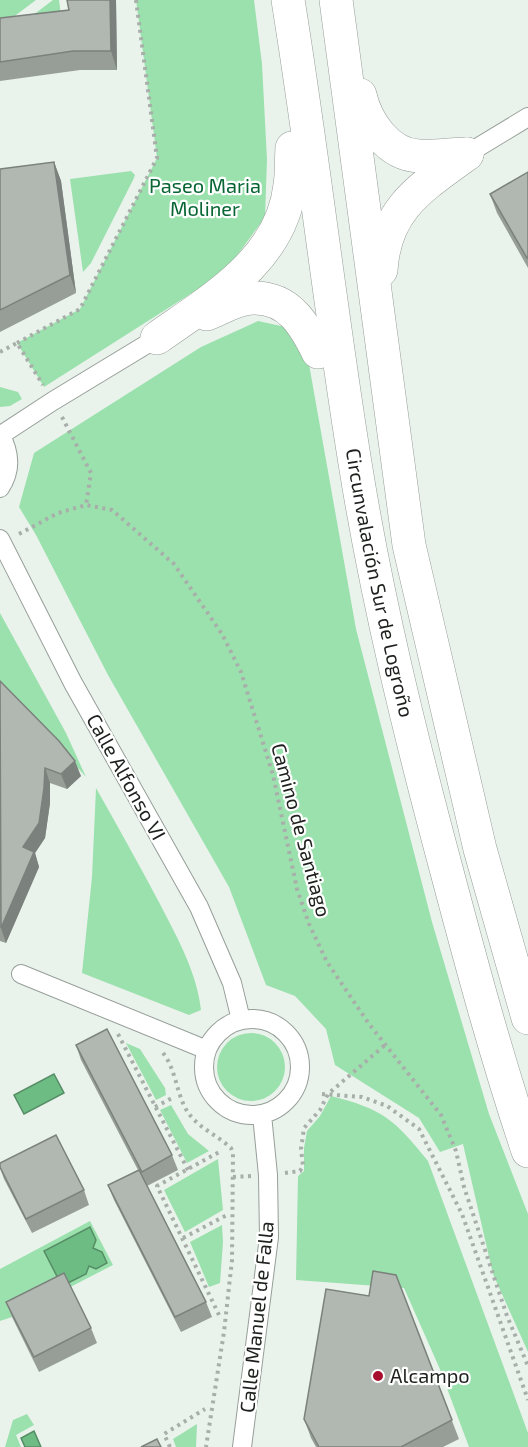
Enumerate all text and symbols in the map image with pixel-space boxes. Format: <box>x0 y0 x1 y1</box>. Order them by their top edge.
park label: Paseo Maria Moliner <box>149 173 261 220</box>
street label: Circunvalación Sur de Logroño <box>342 446 420 719</box>
street label: Calle Alfonso VI <box>82 709 171 844</box>
street label: Camino de Santiago <box>267 740 337 919</box>
street label: Calle Manuel de Falla <box>234 1220 278 1414</box>
place label: Alcampo <box>390 1363 470 1387</box>
marker: Alcampo <box>371 1369 385 1383</box>

